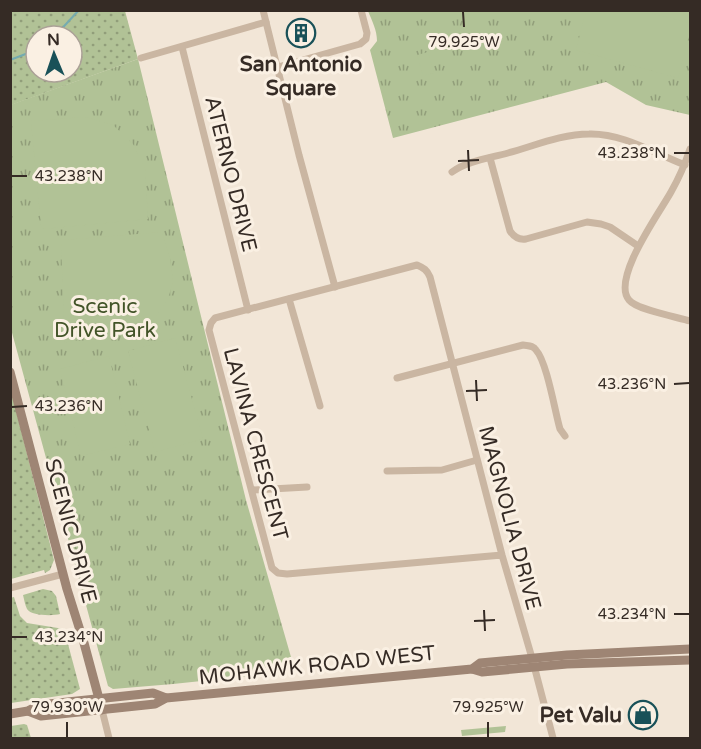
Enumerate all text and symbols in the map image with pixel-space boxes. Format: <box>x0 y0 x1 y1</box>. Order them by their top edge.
building icon: San Antonio Square <box>285 17 317 49</box>
north arrow <box>24 24 84 84</box>
text: N <box>47 30 60 50</box>
text: 79.925°W <box>428 33 500 51</box>
place label: San Antonio Square <box>240 52 362 101</box>
street label: ATERNO DRIVE <box>199 94 262 255</box>
text: 43.238°N <box>598 144 666 162</box>
text: 43.238°N <box>35 167 103 185</box>
park label: Scenic Drive Park <box>54 294 156 343</box>
street label: LAVINA CRESCENT <box>218 345 293 543</box>
text: 43.236°N <box>598 375 666 393</box>
text: 43.236°N <box>35 397 103 415</box>
street label: MAGNOLIA DRIVE <box>473 423 546 613</box>
street label: SCENIC DRIVE <box>39 456 102 606</box>
text: 43.234°N <box>598 605 666 623</box>
text: 43.234°N <box>35 628 103 646</box>
street label: MOHAWK ROAD WEST <box>197 641 437 690</box>
text: 79.930°W <box>31 698 103 716</box>
text: 79.925°W <box>452 698 524 716</box>
shop icon: Pet Valu <box>627 699 659 731</box>
place label: Pet Valu <box>540 703 622 728</box>

